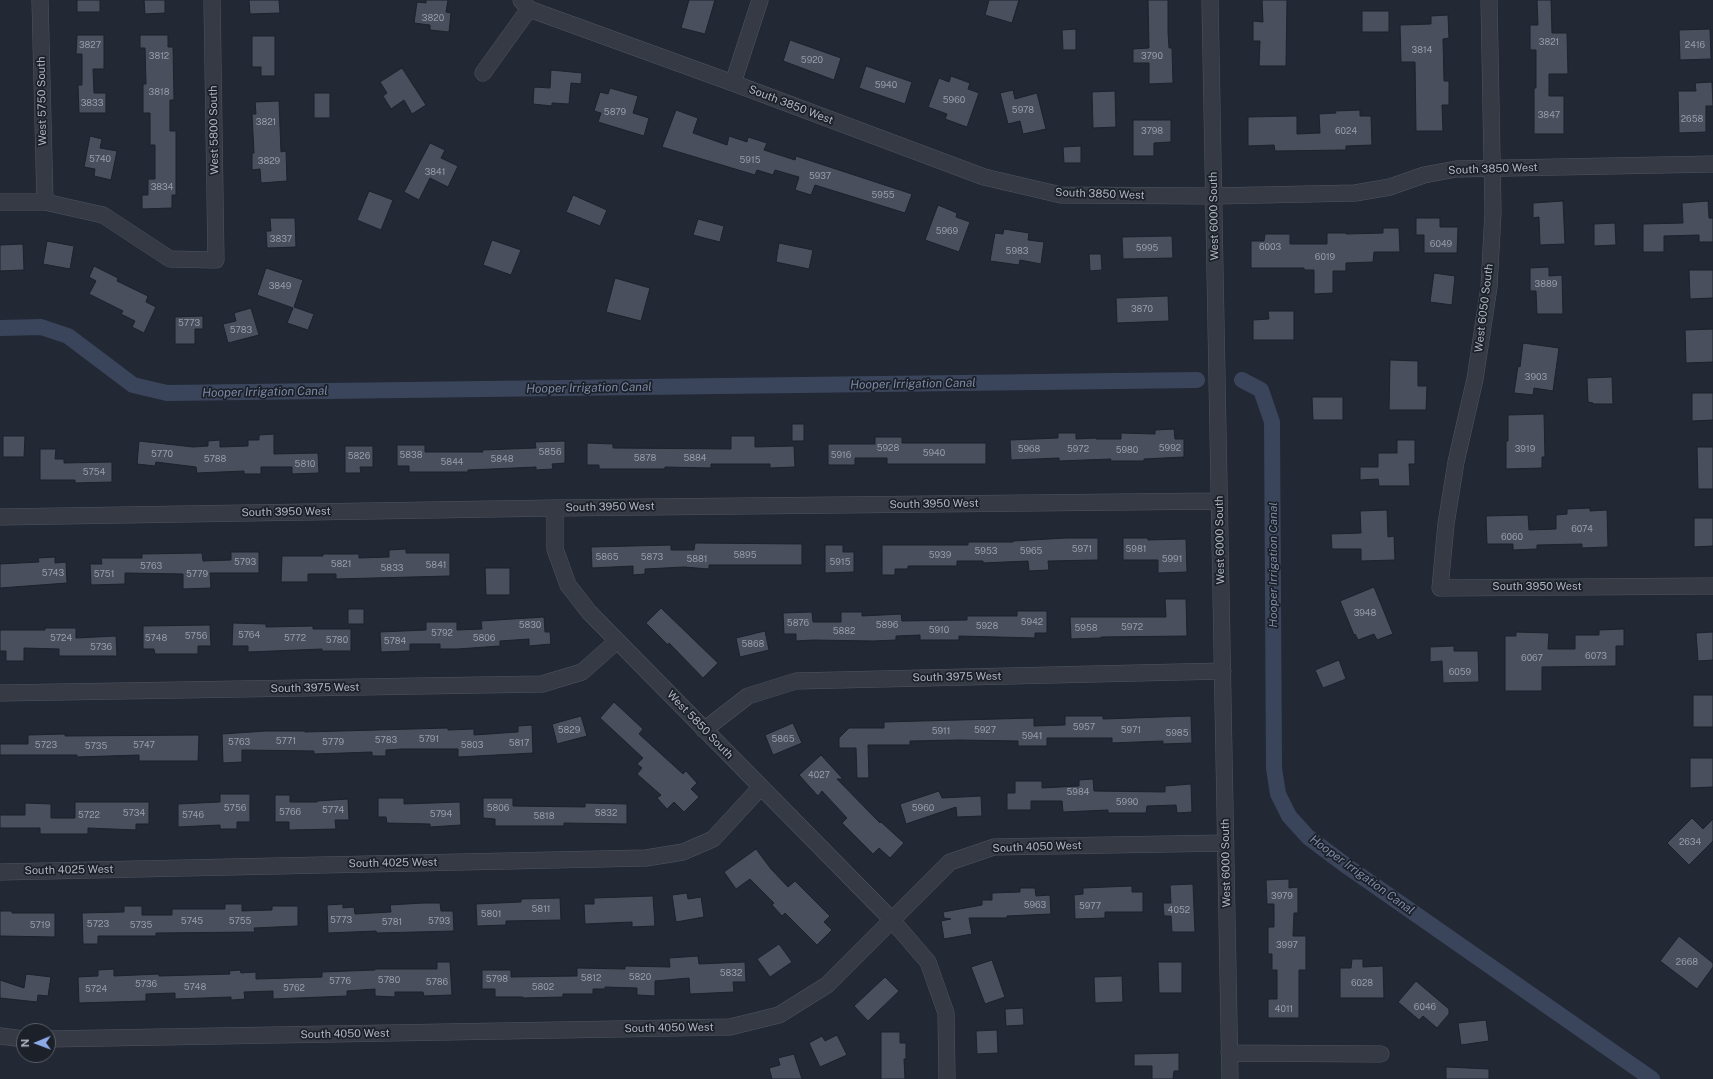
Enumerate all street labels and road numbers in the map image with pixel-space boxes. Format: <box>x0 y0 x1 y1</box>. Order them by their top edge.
street label: West 5750 South <box>35 56 49 146</box>
street label: South 3850 West <box>747 83 835 127</box>
street label: West 5800 South <box>207 85 221 175</box>
street label: South 3850 West <box>1448 161 1538 177</box>
street label: West 6000 South <box>1207 172 1221 260</box>
street label: South 3850 West <box>1055 186 1145 202</box>
street label: West 6050 South <box>1472 263 1496 353</box>
street label: West 6000 South <box>1213 496 1227 584</box>
street label: South 3950 West <box>889 497 979 511</box>
street label: South 3950 West <box>565 500 655 514</box>
street label: South 3950 West <box>241 505 331 519</box>
street label: South 3950 West <box>1492 580 1582 594</box>
street label: South 3975 West <box>912 670 1002 684</box>
street label: South 3975 West <box>270 681 360 695</box>
street label: West 5850 South <box>664 688 736 762</box>
street label: West 6000 South <box>1219 819 1233 907</box>
street label: South 4050 West <box>992 839 1082 855</box>
street label: South 4025 West <box>348 856 438 870</box>
street label: South 4025 West <box>24 863 114 877</box>
street label: South 4050 West <box>624 1021 714 1035</box>
street label: South 4050 West <box>300 1027 390 1041</box>

